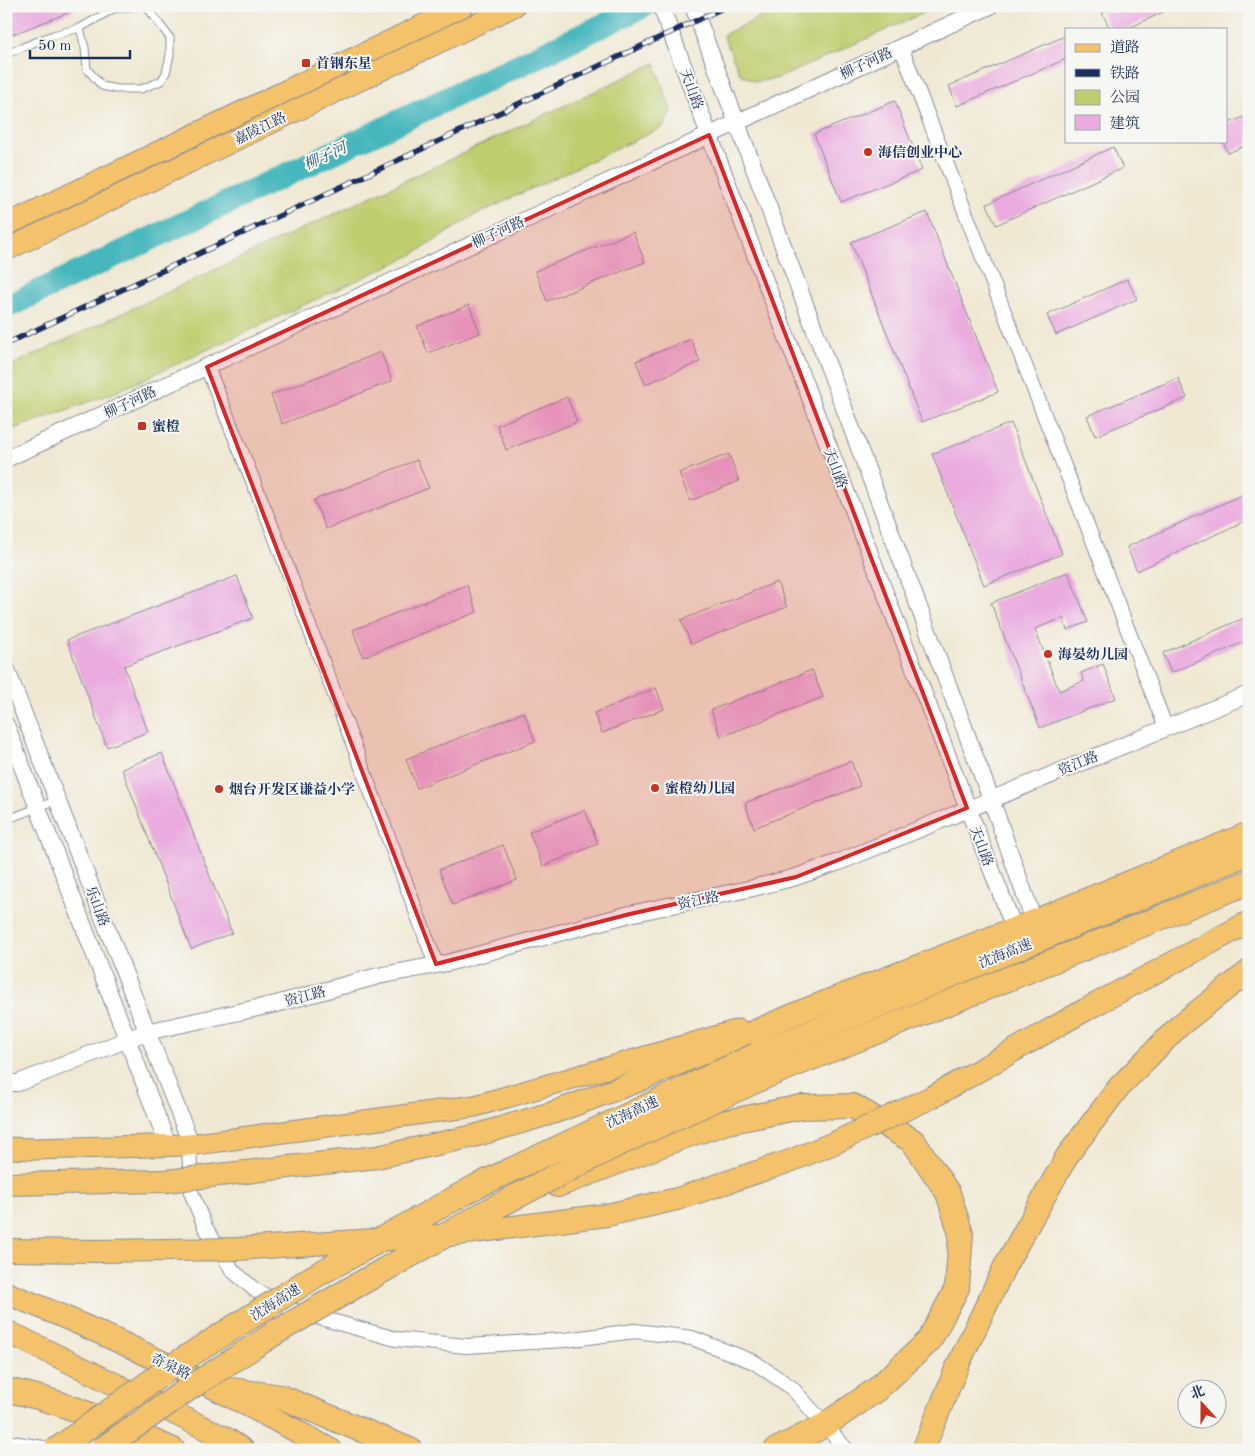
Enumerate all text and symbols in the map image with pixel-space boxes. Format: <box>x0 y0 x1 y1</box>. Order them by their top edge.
scale bar <box>30 28 130 60</box>
legend <box>1065 28 1228 142</box>
text: 50 m <box>38 39 72 54</box>
text: 道路 <box>1110 39 1140 56</box>
street label: 柳子河路 <box>838 45 895 82</box>
place label: 首钢东星 <box>316 56 372 71</box>
marker: 首钢东星 <box>300 57 312 69</box>
text: 铁路 <box>1110 65 1140 82</box>
street label: 天山路 <box>677 67 706 111</box>
text: 公园 <box>1110 89 1140 106</box>
street label: 嘉陵江路 <box>232 109 289 147</box>
text: 建筑 <box>1110 115 1140 132</box>
water label: 柳子河 <box>301 138 352 174</box>
place label: 海信创业中心 <box>878 144 962 160</box>
marker: 海信创业中心 <box>862 146 874 158</box>
street label: 柳子河路 <box>470 214 527 251</box>
street label: 柳子河路 <box>102 384 159 421</box>
place label: 蜜橙 <box>152 418 180 434</box>
marker: 蜜橙 <box>136 420 148 432</box>
street label: 天山路 <box>821 446 850 490</box>
place label: 海晏幼儿园 <box>1058 647 1128 662</box>
marker: 海晏幼儿园 <box>1042 648 1054 660</box>
street label: 资江路 <box>1056 749 1100 778</box>
place label: 蜜橙幼儿园 <box>665 780 735 796</box>
place label: 烟台开发区谦益小学 <box>229 782 355 797</box>
marker: 蜜橙幼儿园 <box>649 782 661 794</box>
marker: 烟台开发区谦益小学 <box>213 783 225 795</box>
street label: 天山路 <box>967 824 996 868</box>
street label: 乐山路 <box>83 884 112 928</box>
street label: 资江路 <box>676 889 720 912</box>
street label: 沈海高速 <box>976 936 1034 971</box>
street label: 资江路 <box>283 984 327 1009</box>
street label: 沈海高速 <box>604 1094 661 1131</box>
street label: 沈海高速 <box>248 1281 303 1324</box>
street label: 奇泉路 <box>149 1351 193 1382</box>
north arrow <box>1178 1378 1228 1428</box>
text: 北 <box>1188 1383 1207 1402</box>

